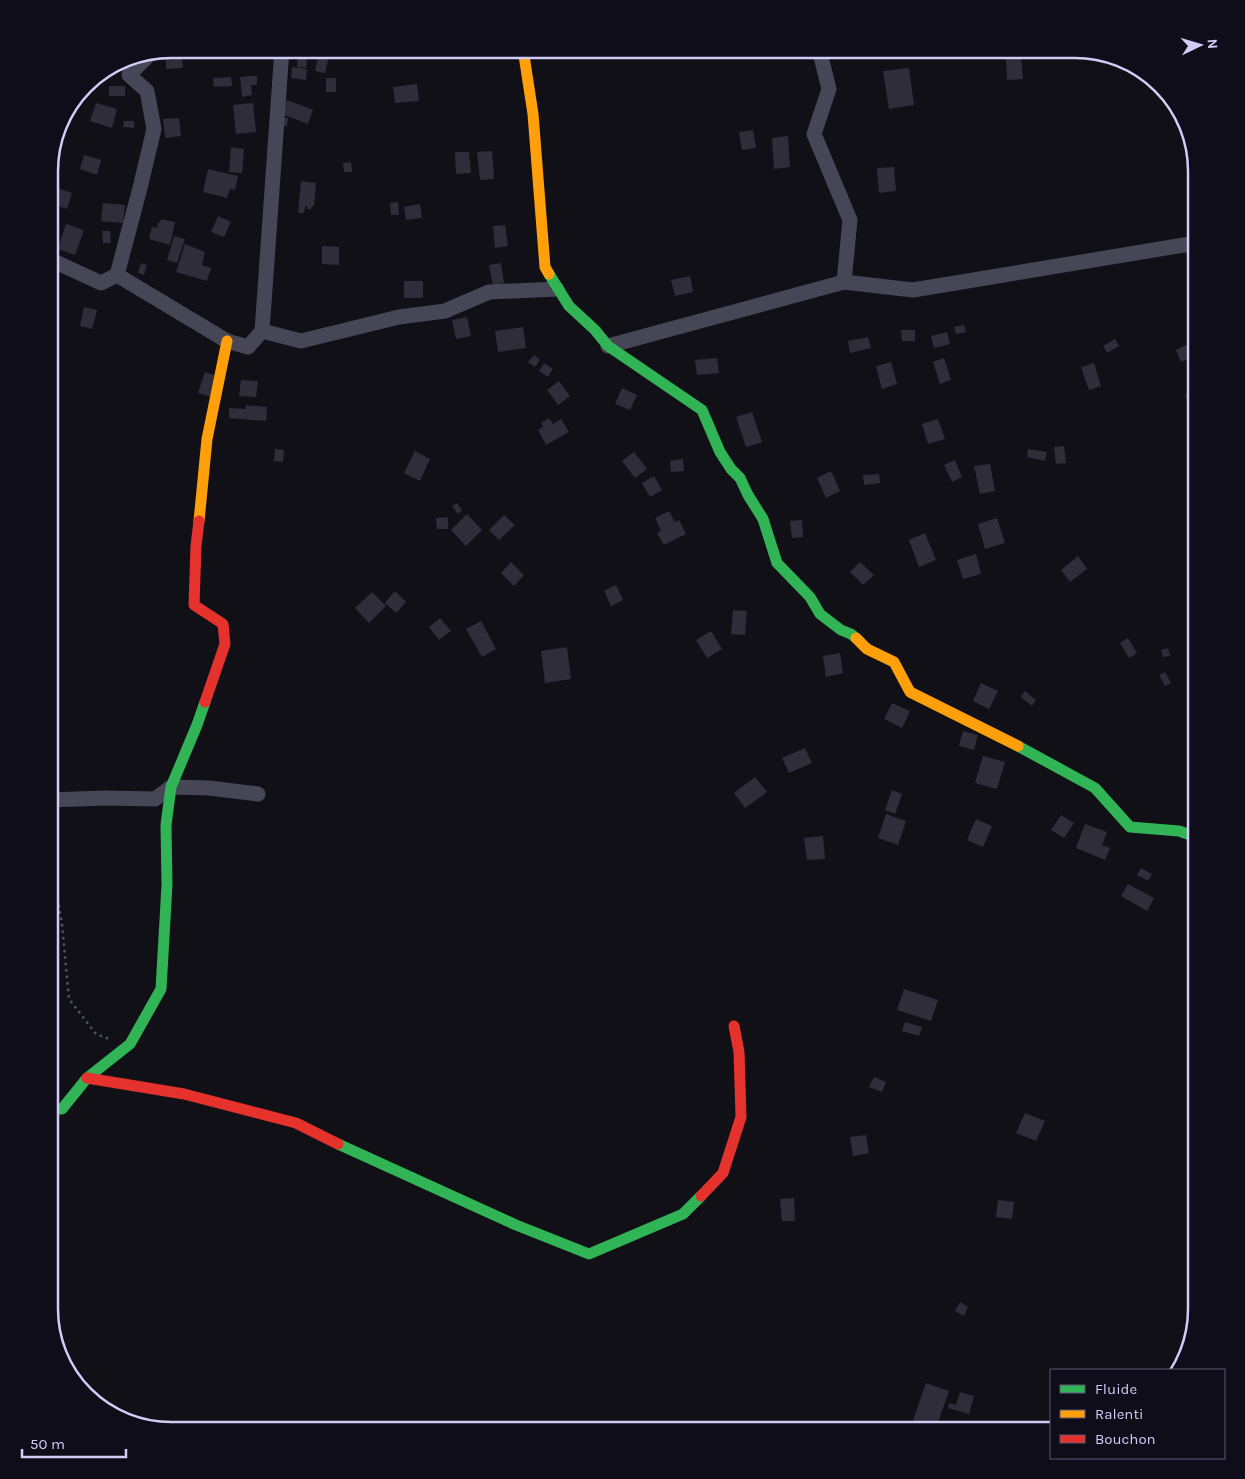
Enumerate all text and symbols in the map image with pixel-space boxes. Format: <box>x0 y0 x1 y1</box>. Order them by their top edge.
north arrow <box>1175 20 1225 70</box>
text: N <box>1204 38 1221 50</box>
legend <box>1050 1369 1225 1459</box>
text: Fluide <box>1095 1380 1137 1398</box>
text: Ralenti <box>1095 1405 1144 1423</box>
scale bar <box>22 1426 126 1458</box>
text: Bouchon <box>1095 1430 1156 1448</box>
text: 50 m <box>30 1435 65 1453</box>

